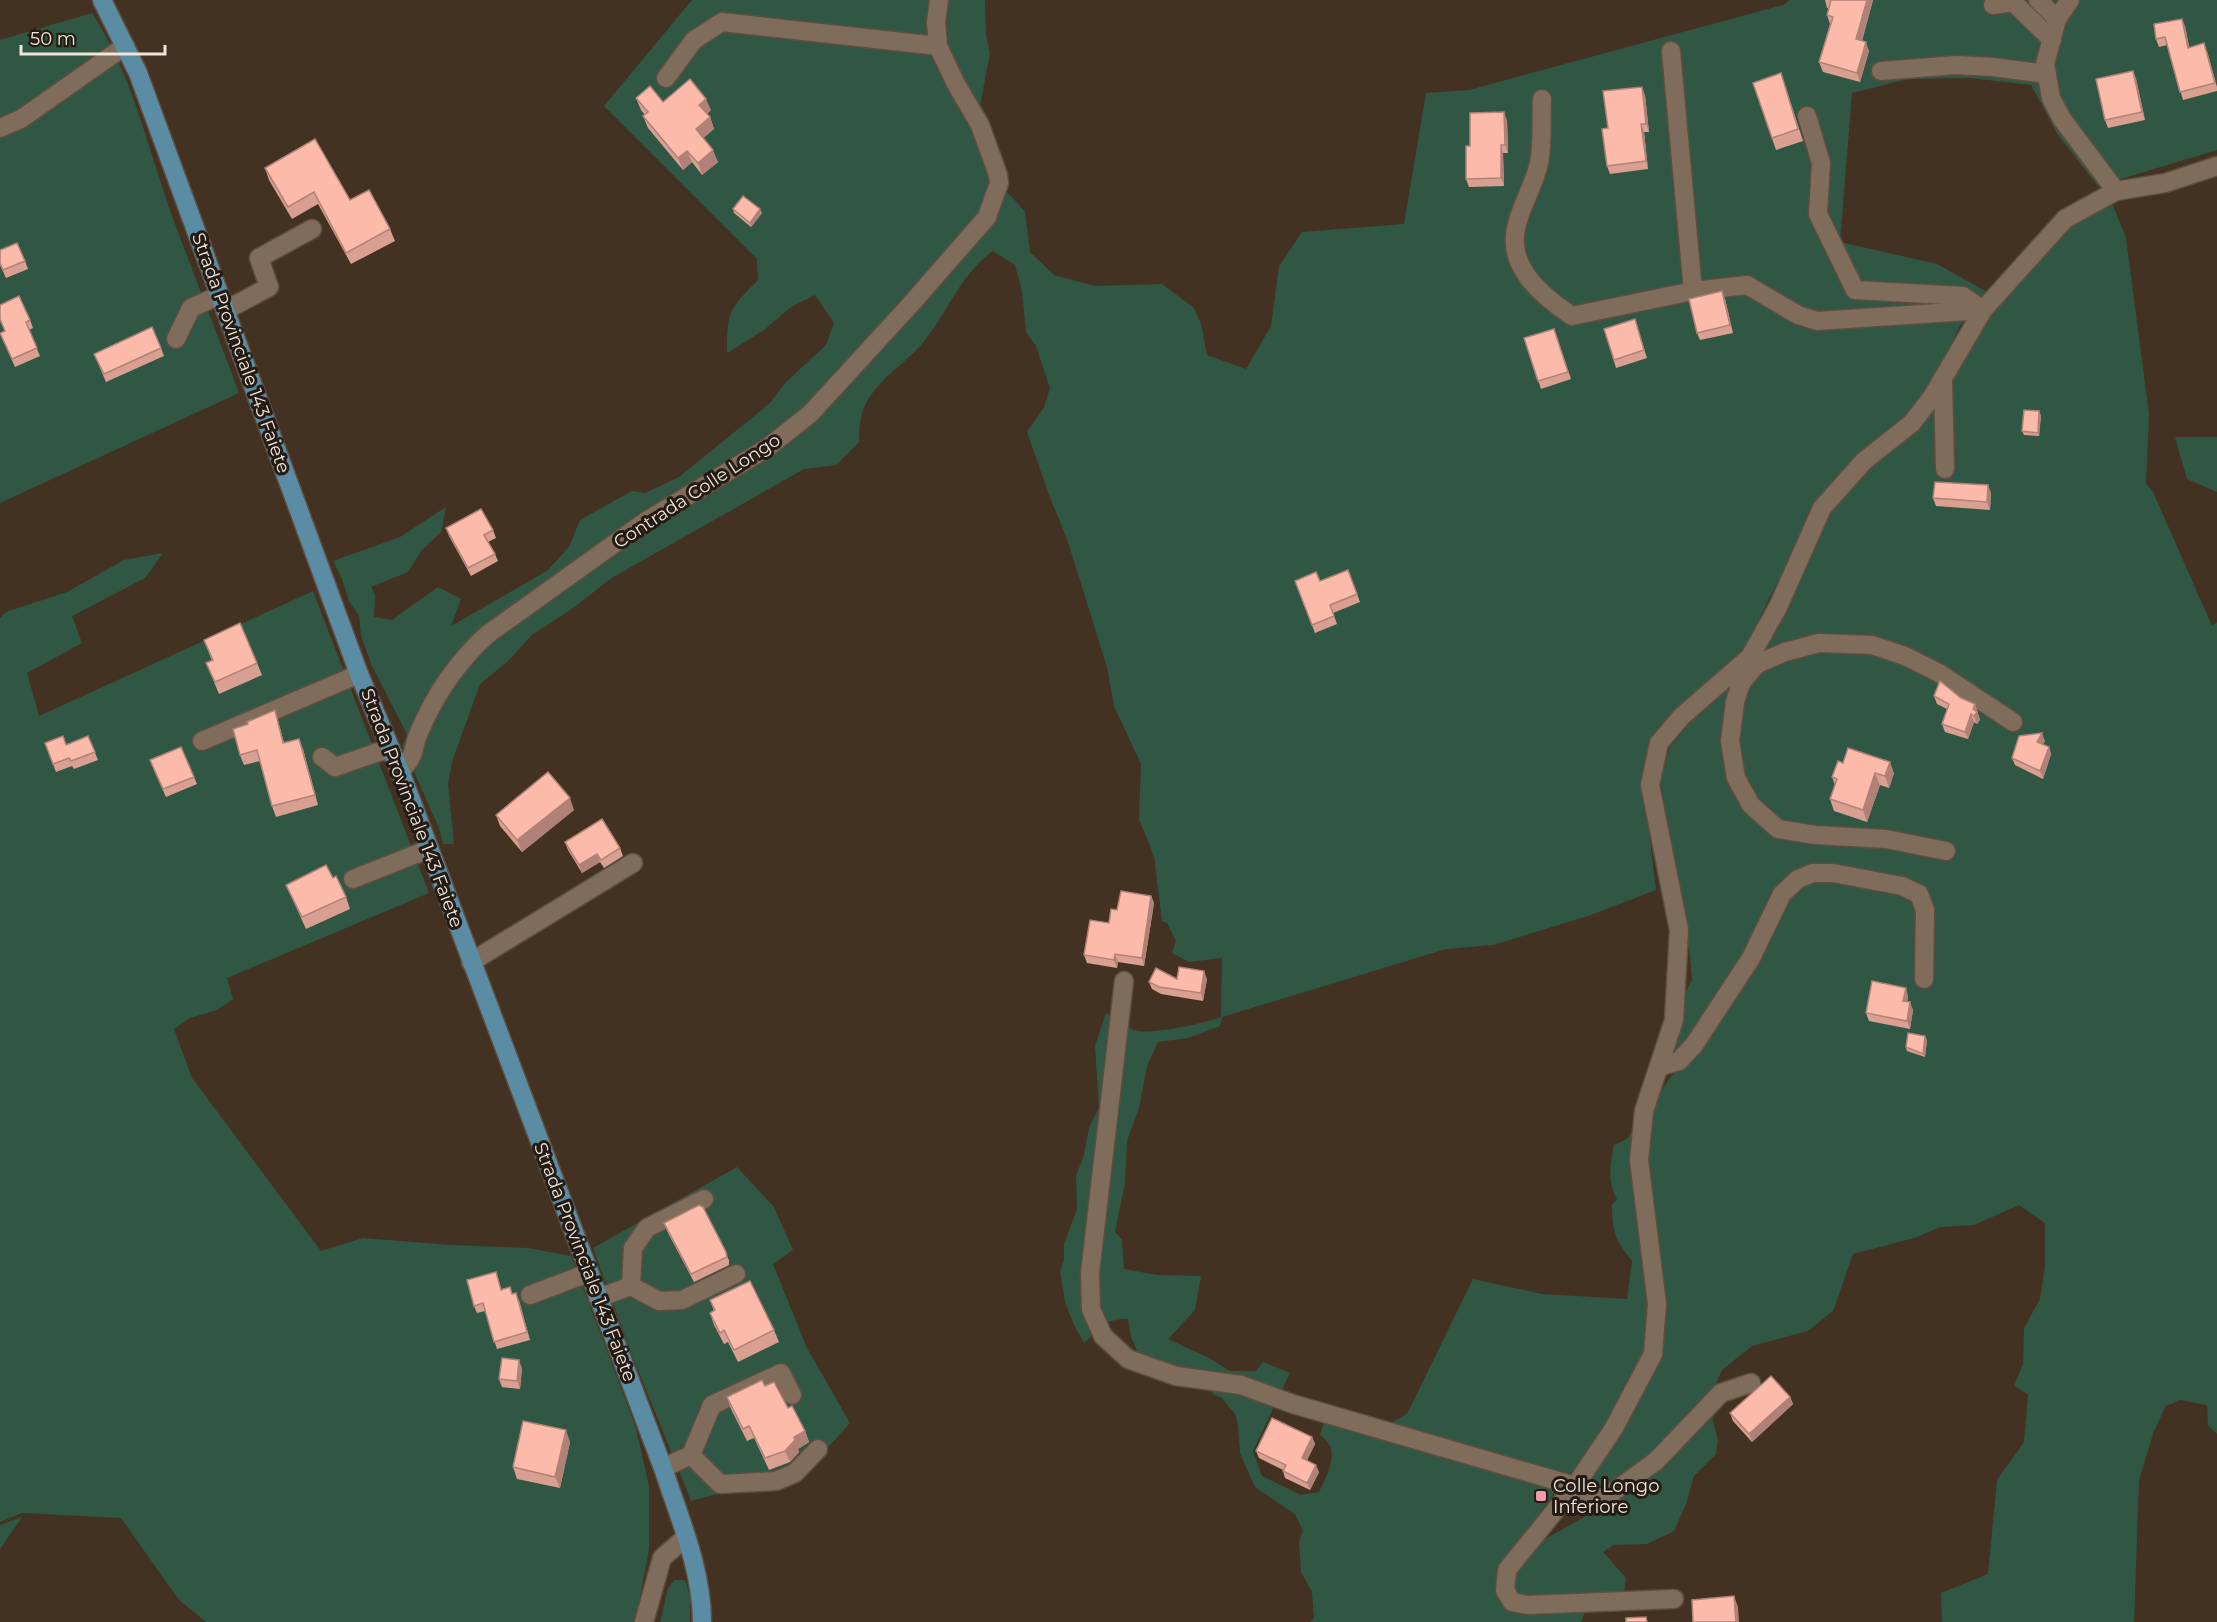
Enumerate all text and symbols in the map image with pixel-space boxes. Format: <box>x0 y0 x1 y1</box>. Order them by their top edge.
scale bar <box>21 18 165 56</box>
text: 50 m <box>30 28 76 50</box>
street label: Strada Provinciale 143 Faiete <box>187 230 295 476</box>
street label: Contrada Colle Longo <box>610 429 784 553</box>
street label: Strada Provinciale 143 Faiete <box>356 685 468 931</box>
street label: Strada Provinciale 143 Faiete <box>529 1139 641 1385</box>
place label: Colle Longo Inferiore <box>1553 1475 1659 1518</box>
marker: Colle Longo Inferiore <box>1534 1489 1548 1503</box>

